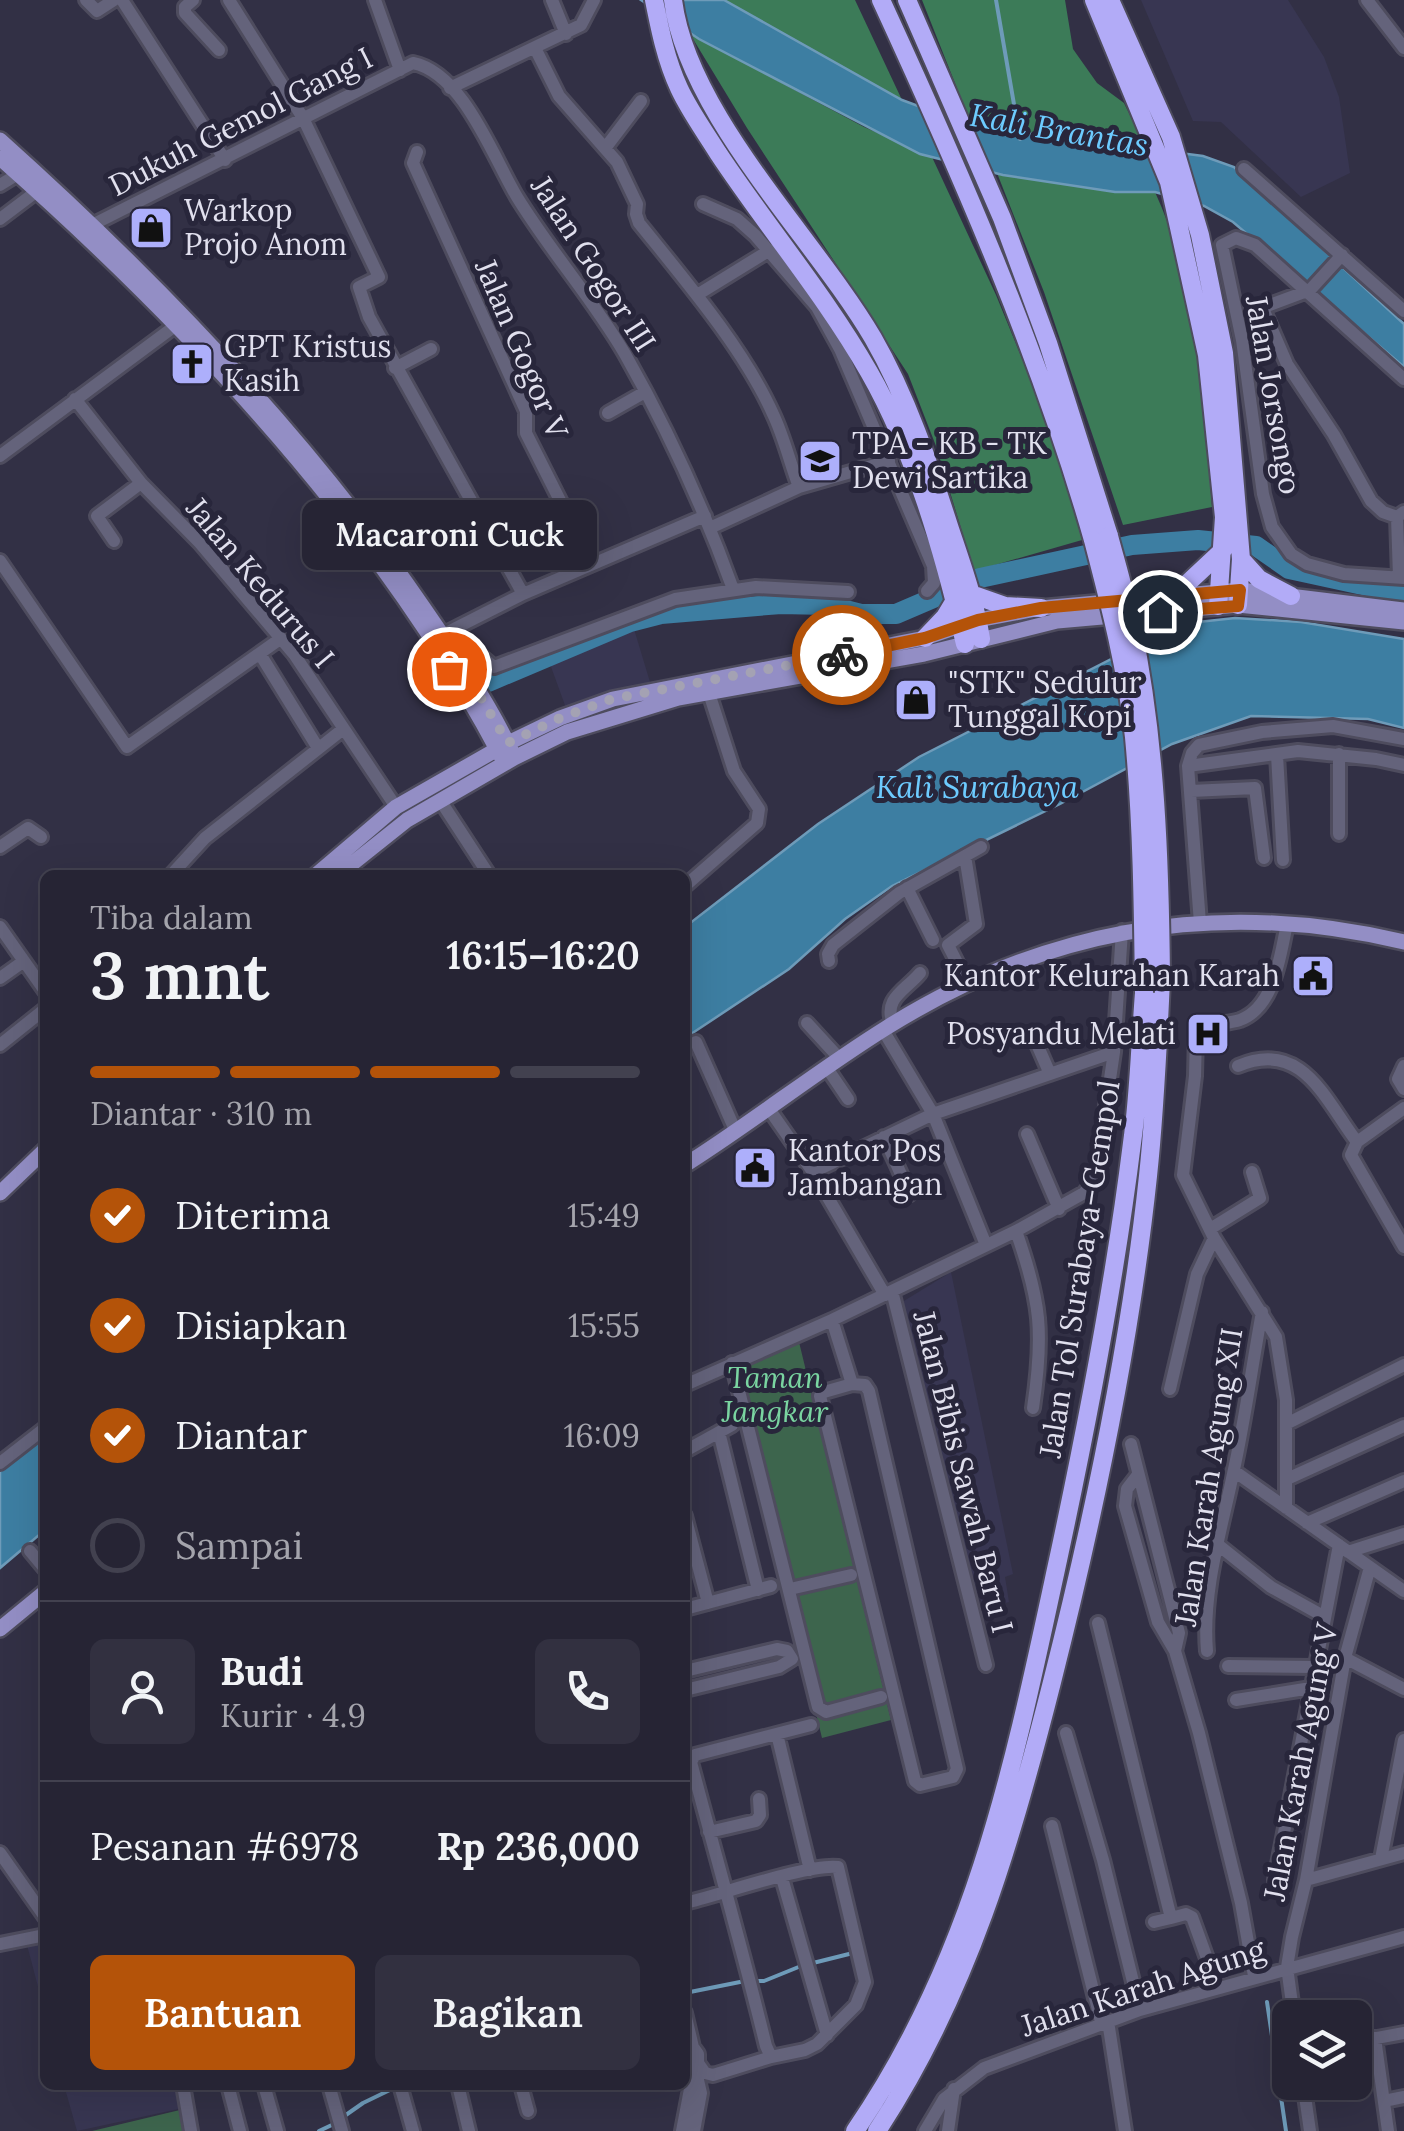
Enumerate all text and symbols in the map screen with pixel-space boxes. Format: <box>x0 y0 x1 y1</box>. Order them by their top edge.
street label: Dukuh Gemol Gang I <box>102 38 379 205</box>
water label: Kali Brantas <box>967 94 1151 165</box>
street label: Jalan Gogor III <box>522 168 665 359</box>
place label: Warkop Projo Anom <box>184 191 347 264</box>
shop icon: Warkop Projo Anom <box>128 205 174 251</box>
street label: Jalan Gogor V <box>466 252 577 446</box>
street label: Jalan Jorsongo <box>1237 291 1310 497</box>
place label: GPT Kristus Kasih <box>224 327 391 399</box>
church icon: GPT Kristus Kasih <box>169 341 215 387</box>
place label: TPA - KB - TK Dewi Sartika <box>852 424 1047 496</box>
school or university icon: TPA - KB - TK Dewi Sartika <box>797 438 843 484</box>
street label: Jalan Kedurus I <box>178 489 343 675</box>
callout: Macaroni Cuck <box>302 499 596 569</box>
text: Macaroni Cuck <box>335 514 564 555</box>
pin <box>1118 570 1203 655</box>
icon: home <box>1133 585 1188 640</box>
courier <box>792 605 892 705</box>
pin <box>407 627 492 712</box>
icon: bike <box>815 628 870 683</box>
icon: bag <box>422 642 477 697</box>
place label: "STK" Sedulur Tunggal Kopi <box>948 663 1141 736</box>
shop icon: "STK" Sedulur Tunggal Kopi <box>893 677 939 723</box>
water label: Kali Surabaya <box>875 766 1079 807</box>
text: Tiba dalam <box>90 897 253 938</box>
text: 16:15–16:20 <box>446 931 640 979</box>
text: 3 mnt <box>90 934 269 1017</box>
public building icon: Kantor Kelurahan Karah <box>1290 953 1336 999</box>
place label: Kantor Kelurahan Karah <box>944 956 1280 994</box>
hospital icon: Posyandu Melati <box>1185 1011 1231 1057</box>
place label: Posyandu Melati <box>946 1014 1176 1053</box>
street label: Jalan Tol Surabaya–Gempol <box>1030 1077 1129 1461</box>
text: Diantar · 310 m <box>90 1093 312 1134</box>
place label: Kantor Pos Jambangan <box>787 1131 942 1204</box>
public building icon: Kantor Pos Jambangan <box>732 1145 778 1191</box>
icon: check <box>90 1188 145 1243</box>
text: Diterima <box>175 1191 331 1239</box>
text: 15:49 <box>567 1195 640 1236</box>
icon: check <box>90 1298 145 1353</box>
text: Disiapkan <box>175 1301 348 1349</box>
text: 15:55 <box>568 1305 640 1346</box>
street label: Jalan Bibis Sawah Baru I <box>905 1306 1022 1637</box>
street label: Jalan Karah Agung XII <box>1165 1325 1251 1630</box>
park label: Taman Jangkar <box>721 1358 829 1430</box>
icon: check <box>90 1408 145 1463</box>
text: Diantar <box>175 1411 307 1459</box>
text: 16:09 <box>563 1415 640 1456</box>
text: Sampai <box>175 1521 303 1569</box>
street label: Jalan Karah Agung V <box>1254 1619 1347 1905</box>
button: person <box>90 1639 195 1744</box>
button: phone <box>535 1639 640 1744</box>
text: Budi <box>220 1647 303 1695</box>
text: Kurir · 4.9 <box>220 1695 366 1736</box>
text: Pesanan #6978 <box>90 1822 360 1870</box>
text: Rp 236,000 <box>437 1822 640 1870</box>
street label: Jalan Karah Agung <box>1015 1929 1271 2046</box>
button: Bantuan <box>90 1955 355 2070</box>
button: Bagikan <box>375 1955 640 2070</box>
map controls <box>1272 2000 1372 2100</box>
button: layers <box>1272 2000 1372 2100</box>

